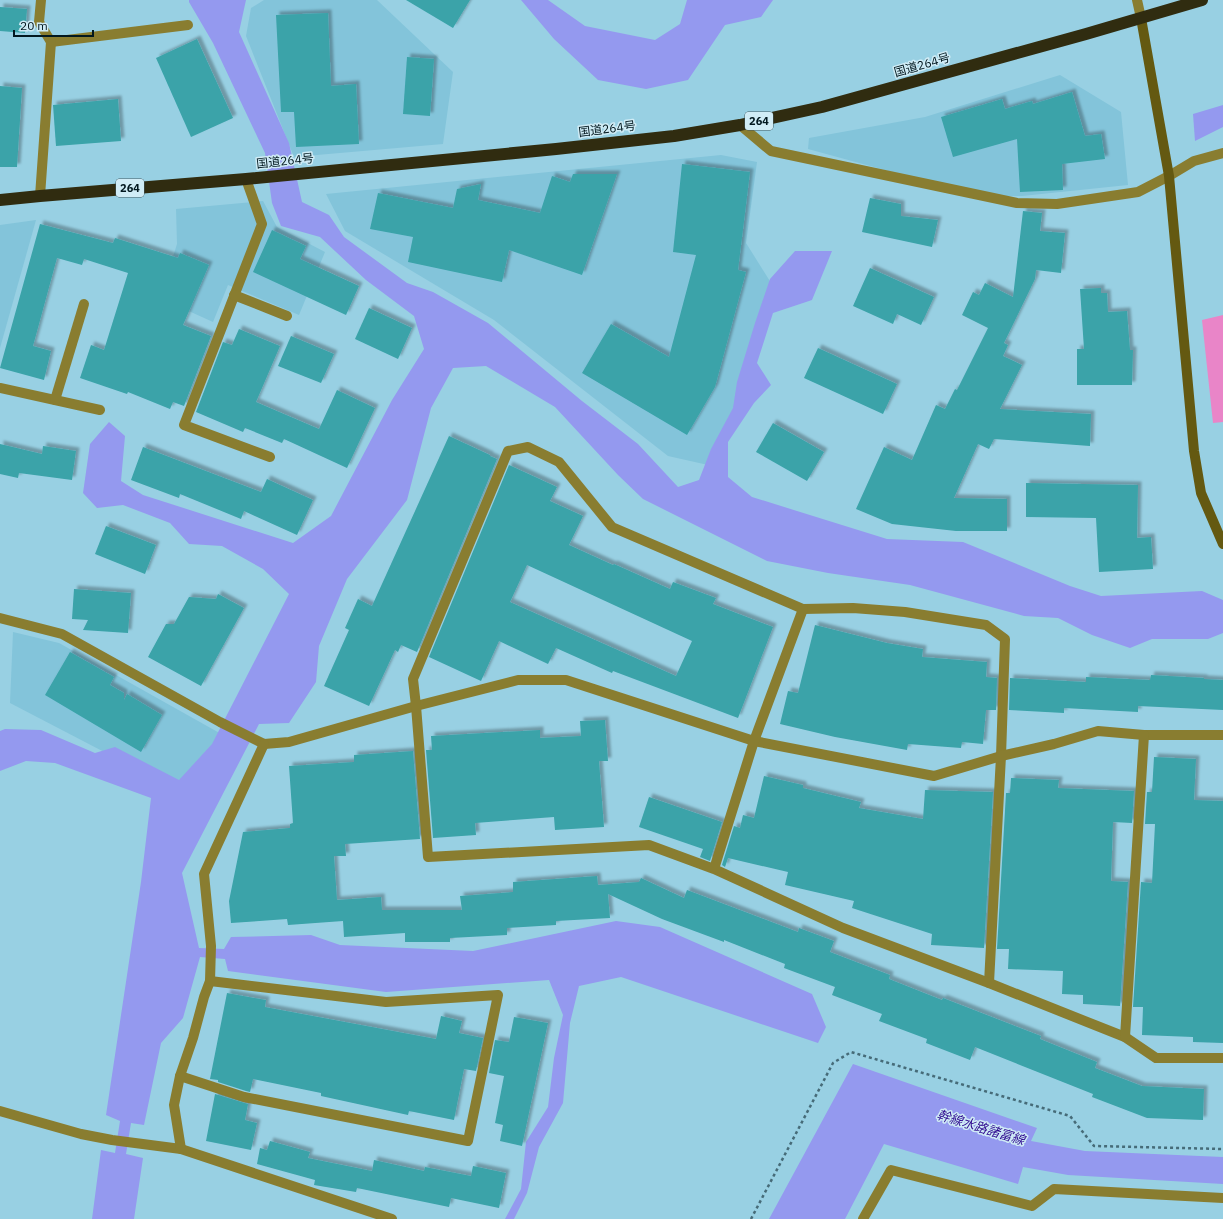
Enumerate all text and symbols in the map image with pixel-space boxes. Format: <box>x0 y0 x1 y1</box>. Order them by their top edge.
scale bar <box>14 12 93 38</box>
text: 20 m <box>20 18 48 33</box>
street label: 国道264号 <box>892 49 952 80</box>
road number: 264 <box>745 112 773 130</box>
street label: 国道264号 <box>577 118 636 139</box>
street label: 国道264号 <box>256 150 314 171</box>
road number: 264 <box>116 179 144 197</box>
water label: 幹線水路諸富線 <box>935 1106 1029 1149</box>

